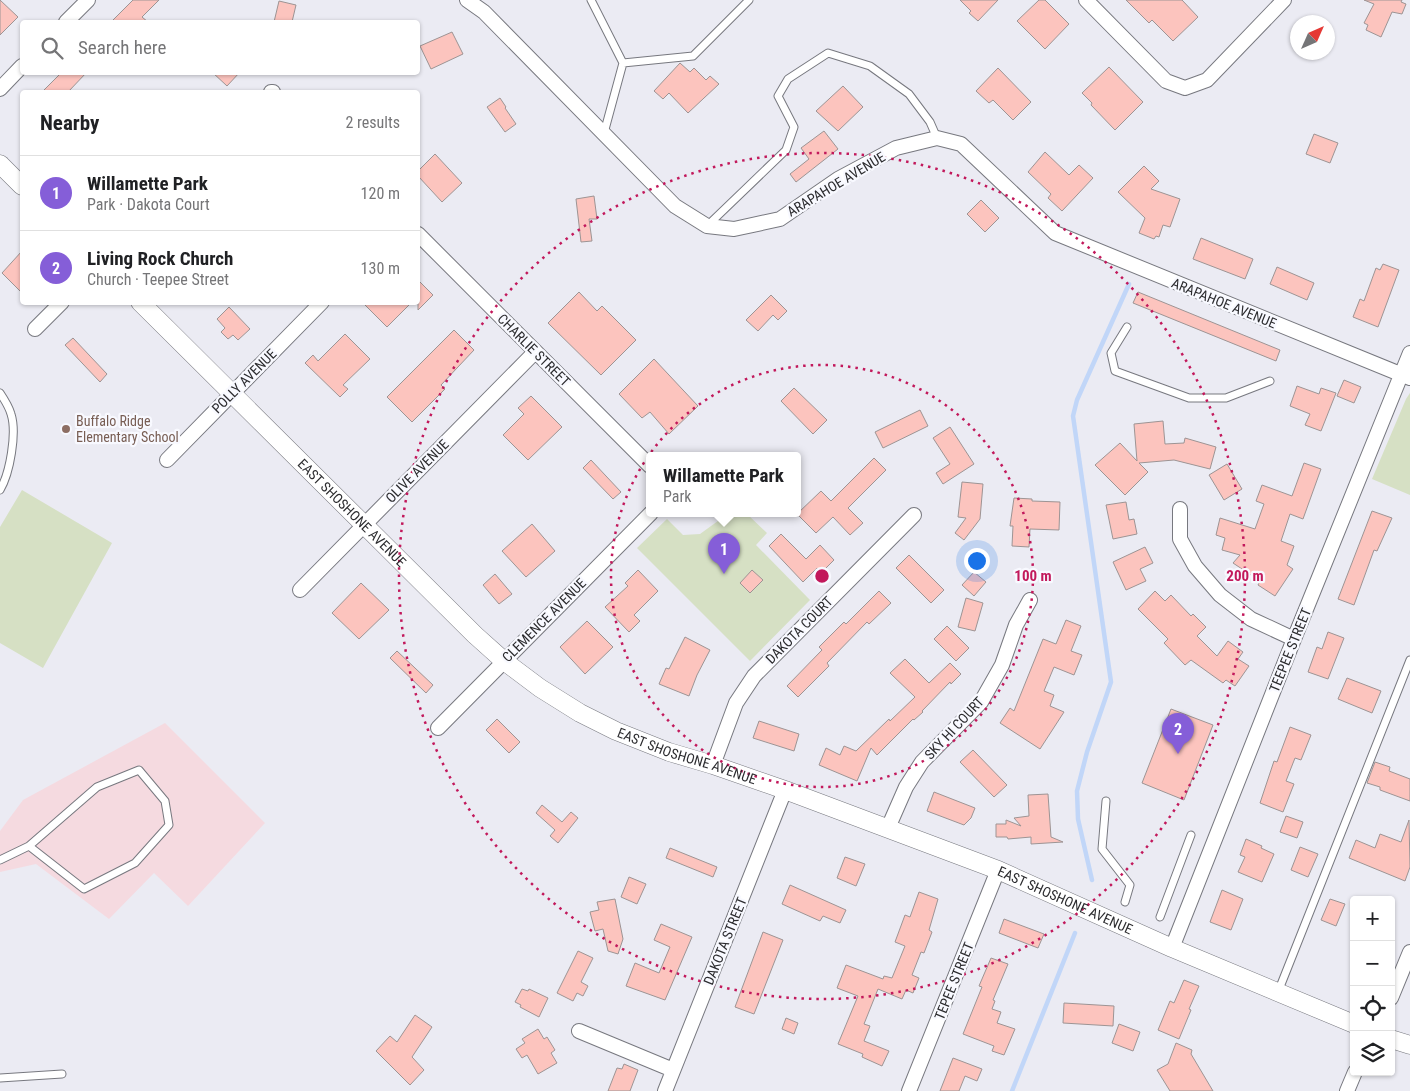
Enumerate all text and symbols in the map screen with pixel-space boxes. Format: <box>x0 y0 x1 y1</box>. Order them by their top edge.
north arrow <box>1290 15 1335 60</box>
search box <box>20 20 420 75</box>
icon: search <box>38 34 66 62</box>
text: Search here <box>78 36 166 59</box>
text: Nearby <box>40 111 99 135</box>
text: 2 results <box>345 113 400 132</box>
street label: ARAPAHOE AVENUE <box>784 148 888 220</box>
text: Willamette Park <box>87 172 208 195</box>
text: 1 <box>52 184 60 203</box>
text: 120 m <box>361 184 400 203</box>
text: Park · Dakota Court <box>87 195 210 214</box>
text: Living Rock Church <box>87 247 233 270</box>
text: 2 <box>52 259 60 278</box>
text: 130 m <box>361 259 400 278</box>
text: Church · Teepee Street <box>87 270 229 289</box>
street label: ARAPAHOE AVENUE <box>1169 275 1279 331</box>
street label: CHARLIE STREET <box>494 310 574 390</box>
street label: POLLY AVENUE <box>209 346 279 416</box>
place label: Buffalo Ridge Elementary School <box>76 413 179 445</box>
marker: Buffalo Ridge Elementary School <box>60 423 72 435</box>
street label: OLIVE AVENUE <box>382 436 452 506</box>
popup <box>646 452 801 517</box>
street label: EAST SHOSHONE AVENUE <box>295 456 409 570</box>
text: Willamette Park <box>663 464 784 487</box>
text: Park <box>663 487 692 506</box>
pin: 1 <box>708 533 740 574</box>
your location <box>964 548 990 574</box>
centre of rings <box>813 567 831 585</box>
text: 100 m <box>1014 567 1052 585</box>
text: 200 m <box>1226 567 1264 585</box>
street label: CLEMENCE AVENUE <box>499 575 589 665</box>
street label: DAKOTA COURT <box>762 593 836 667</box>
street label: TEEPEE STREET <box>1266 606 1314 694</box>
street label: SKY HI COURT <box>921 694 987 762</box>
pin: 2 <box>1162 713 1194 754</box>
street label: EAST SHOSHONE AVENUE <box>615 724 759 787</box>
street label: EAST SHOSHONE AVENUE <box>995 863 1135 937</box>
street label: DAKOTA STREET <box>700 895 750 987</box>
map controls <box>1350 896 1395 1076</box>
button: + <box>1350 896 1395 941</box>
street label: TEPEE STREET <box>931 940 977 1022</box>
button: − <box>1350 941 1395 986</box>
button: locate <box>1350 986 1395 1031</box>
button: layers <box>1350 1031 1395 1076</box>

